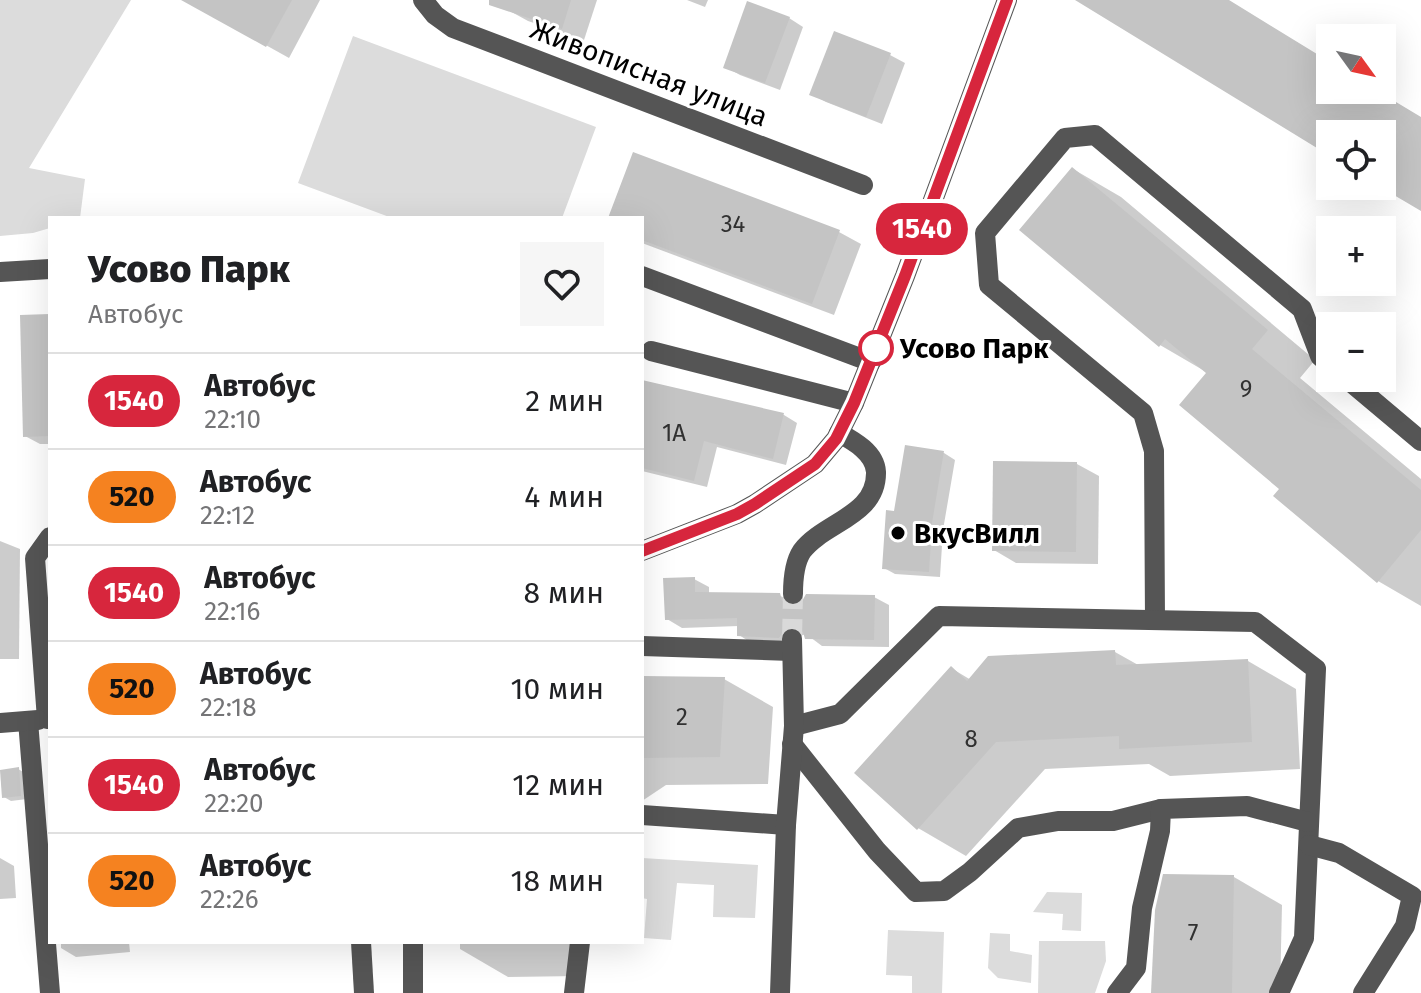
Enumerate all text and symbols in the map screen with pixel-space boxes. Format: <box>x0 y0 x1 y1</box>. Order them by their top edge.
street label: Живописная улица <box>526 13 772 133</box>
north arrow <box>1316 24 1396 104</box>
map controls <box>1316 24 1396 392</box>
button: locate <box>1316 120 1396 200</box>
line badge: 1540 <box>866 203 978 255</box>
house number: 34 <box>721 210 746 238</box>
text: 1540 <box>892 212 952 245</box>
button: + <box>1316 216 1396 296</box>
button: heart <box>520 242 604 326</box>
text: Усово Парк <box>88 246 290 292</box>
text: Автобус <box>88 299 183 330</box>
button: − <box>1316 312 1396 392</box>
marker: Усово Парк <box>859 331 893 365</box>
place label: Усово Парк <box>899 332 1049 365</box>
text: Автобус <box>204 368 316 404</box>
house number: 9 <box>1240 375 1252 403</box>
text: 2 мин <box>525 383 604 419</box>
text: 1540 <box>104 384 164 417</box>
text: 22:10 <box>204 404 261 435</box>
house number: 1А <box>662 419 686 447</box>
text: Автобус <box>200 464 311 500</box>
text: 4 мин <box>524 479 604 515</box>
text: 520 <box>109 480 155 513</box>
text: 22:12 <box>200 500 255 531</box>
place label: ВкусВилл <box>914 517 1040 550</box>
marker: ВкусВилл <box>889 524 907 542</box>
text: Автобус <box>204 560 316 596</box>
text: 8 мин <box>524 575 604 611</box>
text: 1540 <box>104 576 164 609</box>
text: 22:16 <box>204 596 260 627</box>
text: Автобус <box>200 656 311 692</box>
text: 10 мин <box>510 671 604 707</box>
text: 520 <box>109 672 155 705</box>
text: 22:18 <box>200 692 257 723</box>
house number: 2 <box>676 703 688 731</box>
house number: 8 <box>964 725 978 753</box>
text: Автобус <box>204 752 316 788</box>
text: 12 мин <box>512 767 604 803</box>
text: 1540 <box>104 768 164 801</box>
text: 22:20 <box>204 788 264 819</box>
text: Автобус <box>200 848 311 884</box>
text: 18 мин <box>511 863 604 899</box>
text: 520 <box>109 864 155 897</box>
text: 22:26 <box>200 884 259 915</box>
house number: 7 <box>1188 919 1198 947</box>

